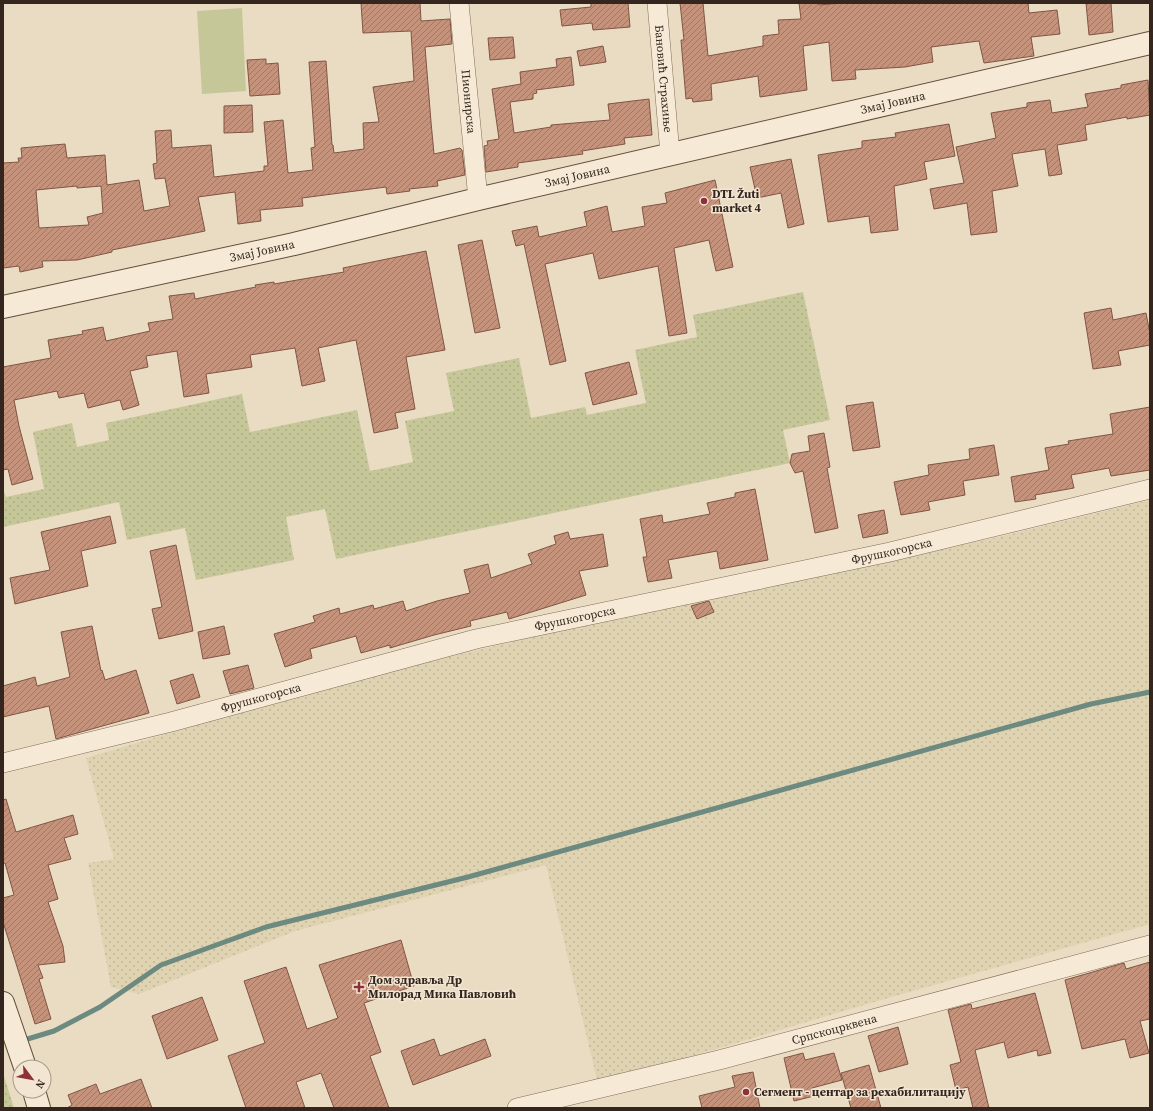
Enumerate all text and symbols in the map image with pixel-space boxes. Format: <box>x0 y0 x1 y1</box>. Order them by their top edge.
street label: Бановић Страхиње <box>651 24 676 133</box>
street label: Пионирска <box>457 69 480 135</box>
street label: Змај Јовина <box>859 87 928 118</box>
street label: Змај Јовина <box>543 160 612 191</box>
place label: DTL Žuti market 4 <box>712 186 761 216</box>
marker: DTL Žuti market 4 <box>699 196 709 206</box>
street label: Змај Јовина <box>228 236 297 266</box>
street label: Фрушкогорска <box>850 534 935 568</box>
street label: Фрушкогорска <box>533 602 618 635</box>
street label: Фрушкогорска <box>219 679 303 716</box>
place label: Дом здравља Др Милорад Мика Павловић <box>368 972 517 1002</box>
marker: Дом здравља Др Милорад Мика Павловић <box>353 981 365 993</box>
street label: Српскоцрквена <box>790 1010 880 1048</box>
north arrow <box>12 1059 52 1099</box>
text: N <box>32 1077 49 1091</box>
place label: Сегмент - центар за рехабилитацију <box>754 1084 966 1100</box>
marker: Сегмент - центар за рехабилитацију <box>741 1087 751 1097</box>

